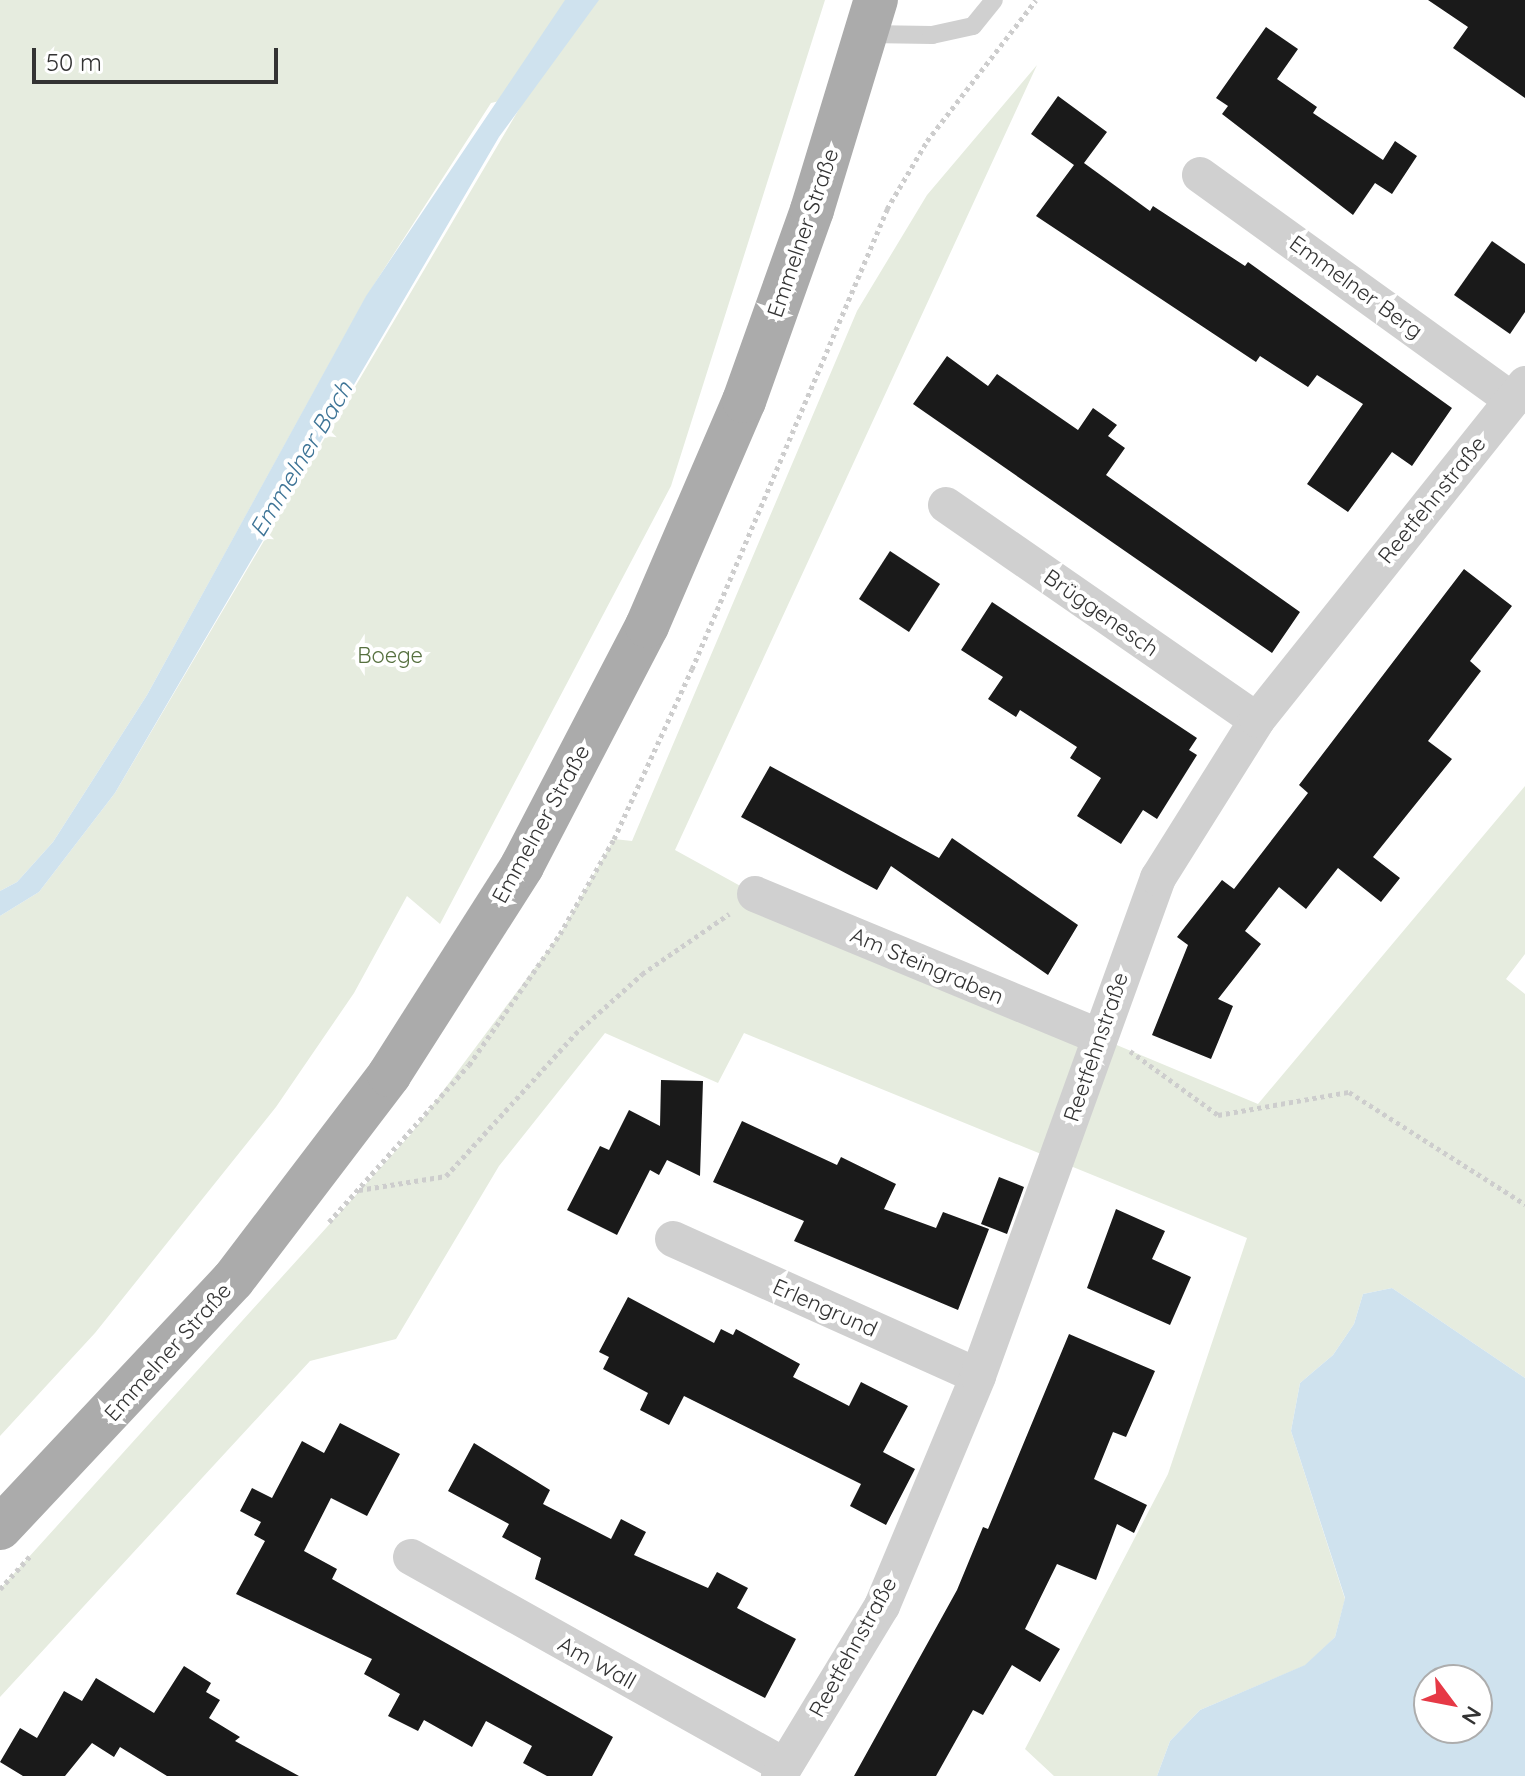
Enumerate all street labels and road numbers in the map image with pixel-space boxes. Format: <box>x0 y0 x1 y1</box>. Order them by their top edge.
street label: Emmelner Straße <box>762 145 844 321</box>
street label: Emmelner Berg <box>1284 230 1428 344</box>
street label: Reetfehnstraße <box>1373 431 1491 569</box>
street label: Brüggenesch <box>1039 564 1163 662</box>
street label: Emmelner Straße <box>487 740 595 908</box>
street label: Am Steingraben <box>847 922 1007 1010</box>
street label: Reetfehnstraße <box>1058 969 1134 1125</box>
street label: Erlengrund <box>769 1273 881 1343</box>
street label: Emmelner Straße <box>99 1277 237 1427</box>
street label: Reetfehnstraße <box>804 1572 902 1722</box>
street label: Am Wall <box>554 1631 640 1695</box>

